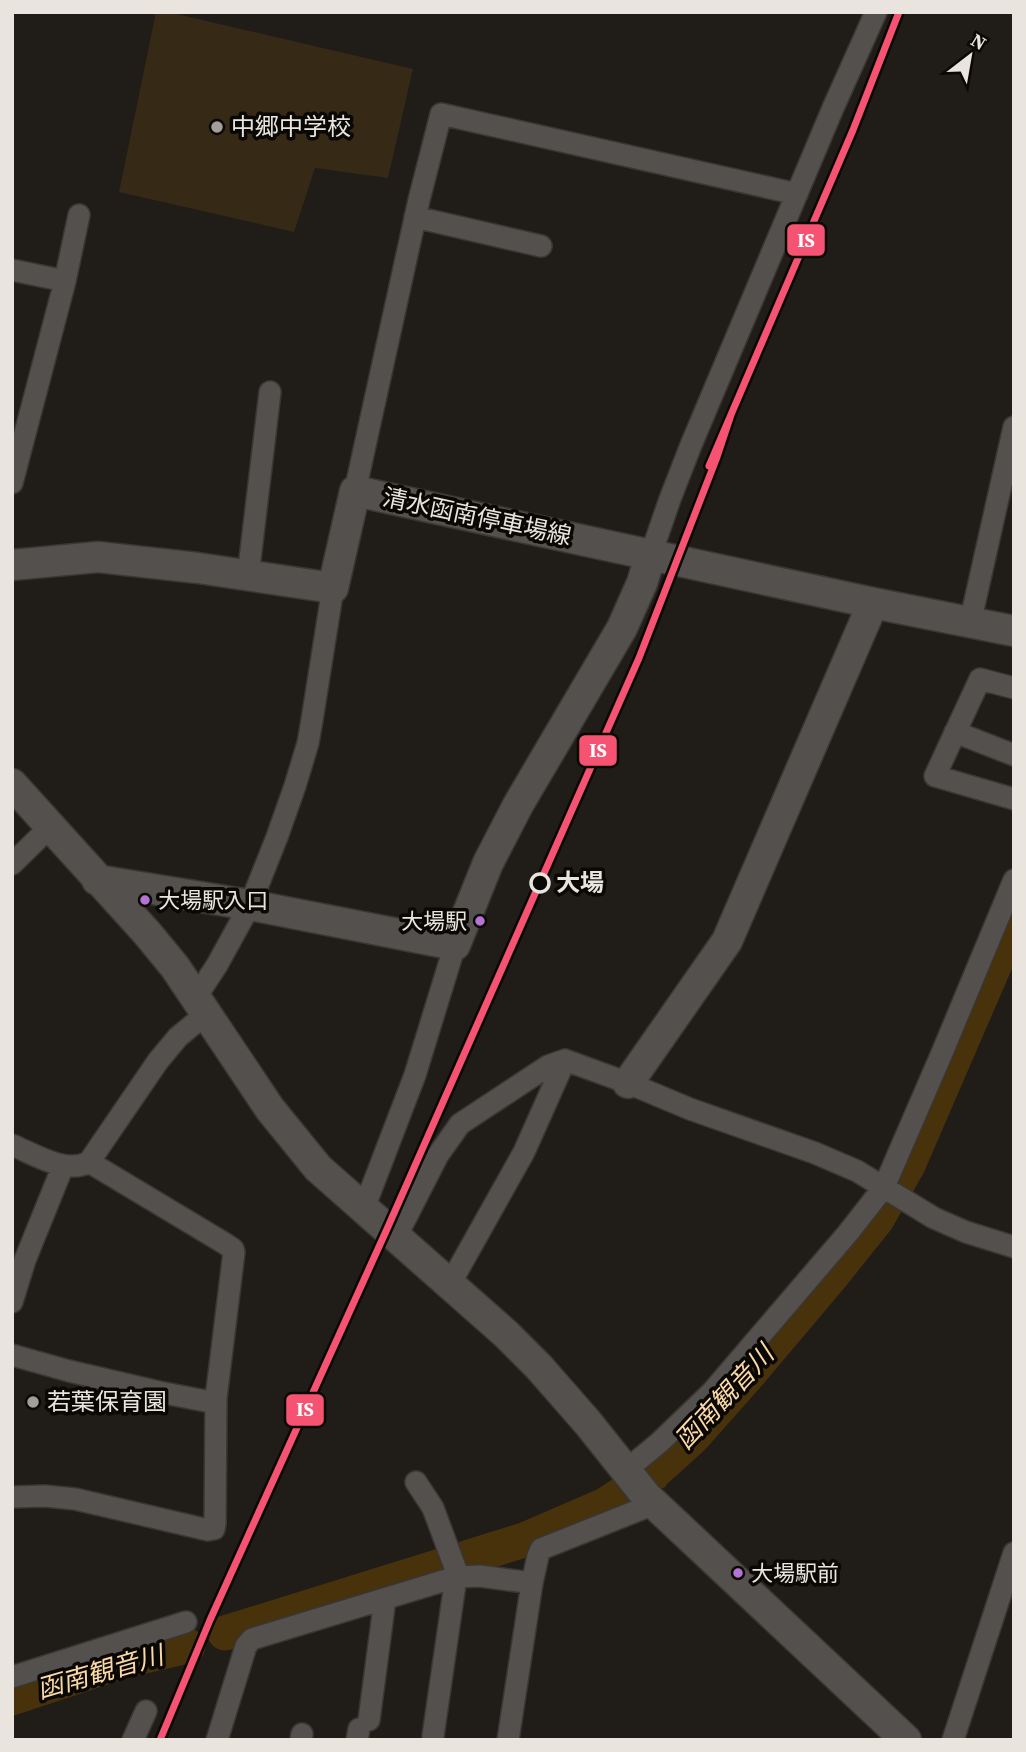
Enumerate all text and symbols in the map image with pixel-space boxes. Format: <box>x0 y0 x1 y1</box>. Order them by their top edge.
north arrow <box>935 21 1005 91</box>
text: N <box>966 27 992 56</box>
place label: 中郷中学校 <box>231 110 351 143</box>
marker: 中郷中学校 <box>209 119 225 135</box>
line badge: IS <box>786 223 826 257</box>
text: IS <box>797 227 815 253</box>
street label: 清水函南停車場線 <box>380 480 574 553</box>
line badge: IS <box>578 734 618 767</box>
text: IS <box>589 737 607 763</box>
place label: 大場 <box>556 866 604 899</box>
marker: 大場 <box>530 873 550 893</box>
place label: 大場駅入口 <box>158 885 268 915</box>
marker: 大場駅入口 <box>138 893 152 907</box>
place label: 大場駅 <box>401 906 467 936</box>
marker: 大場駅 <box>473 914 487 928</box>
water label: 函南観音川 <box>667 1335 784 1457</box>
place label: 若葉保育園 <box>47 1385 167 1418</box>
line badge: IS <box>285 1393 325 1427</box>
marker: 若葉保育園 <box>25 1394 41 1410</box>
text: IS <box>296 1396 314 1422</box>
place label: 大場駅前 <box>751 1558 839 1588</box>
marker: 大場駅前 <box>731 1566 745 1580</box>
water label: 函南観音川 <box>33 1636 170 1707</box>

